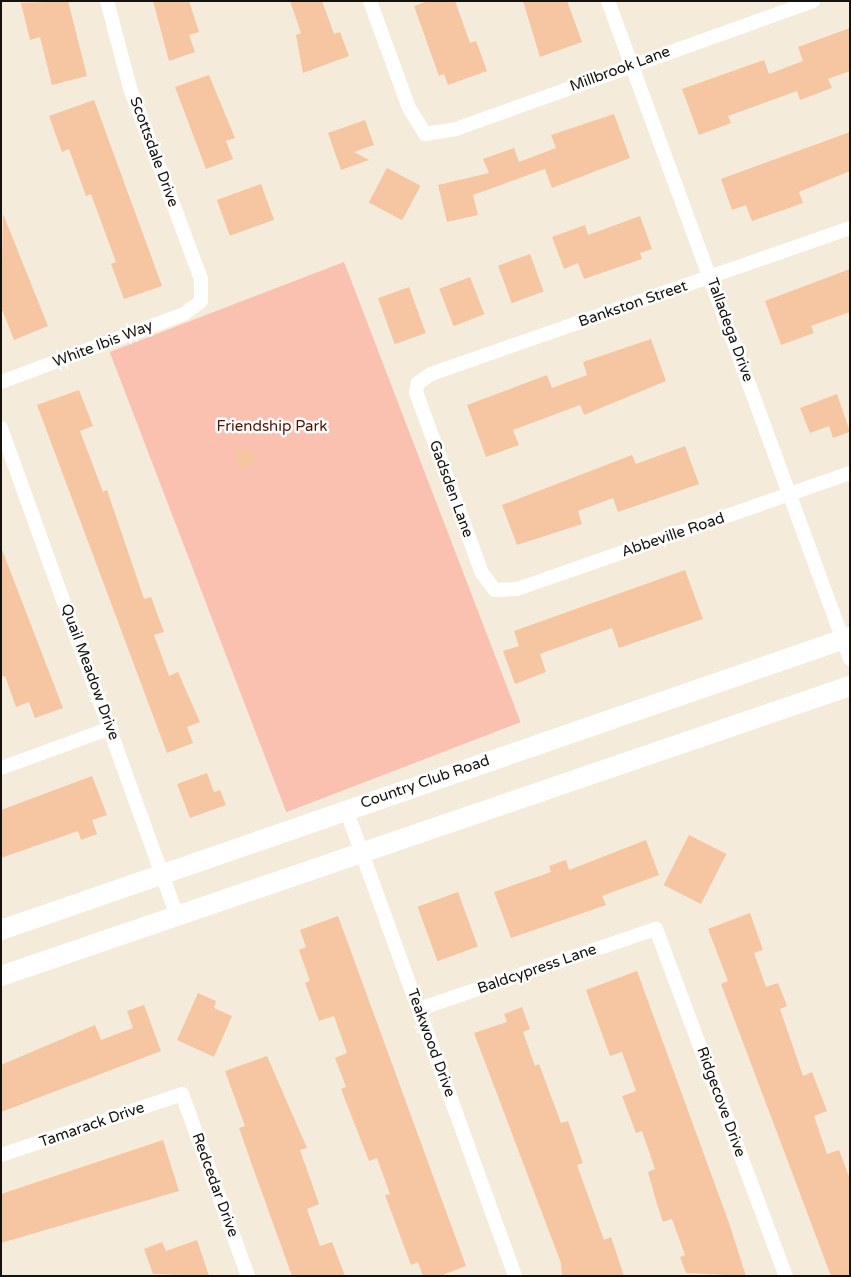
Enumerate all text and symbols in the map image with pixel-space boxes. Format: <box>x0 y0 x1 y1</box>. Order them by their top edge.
street label: Millbrook Lane <box>567 42 673 96</box>
street label: Scottsdale Drive <box>126 94 182 210</box>
street label: Talladega Drive <box>703 276 757 384</box>
street label: Bankston Street <box>576 277 690 331</box>
street label: White Ibis Way <box>51 317 155 371</box>
park label: Friendship Park <box>217 418 327 436</box>
street label: Gadsden Lane <box>425 438 477 540</box>
street label: Abbeville Road <box>619 509 727 561</box>
street label: Quail Meadow Drive <box>57 602 123 742</box>
street label: Country Club Road <box>358 751 492 813</box>
street label: Baldcypress Lane <box>475 940 599 998</box>
street label: Teakwood Drive <box>403 987 459 1099</box>
street label: Ridgecove Drive <box>693 1044 749 1160</box>
street label: Tamarack Drive <box>37 1099 147 1151</box>
street label: Redcedar Drive <box>188 1130 242 1240</box>

